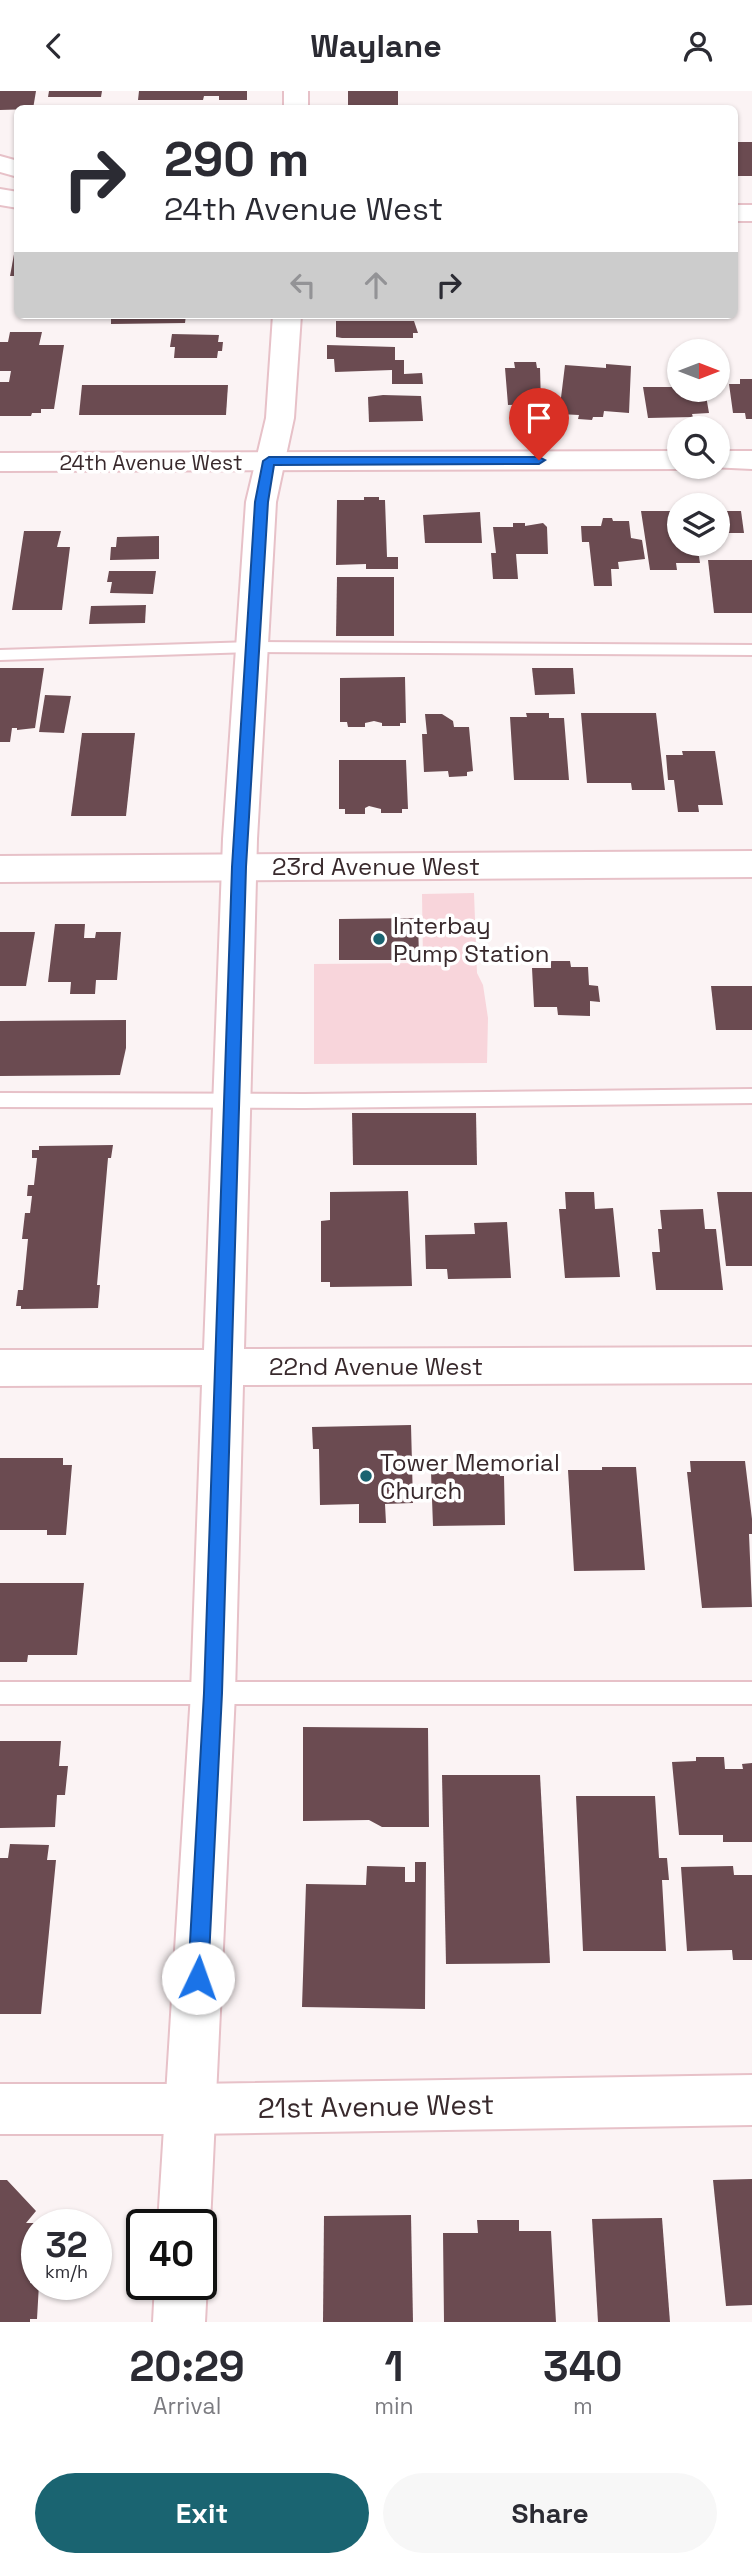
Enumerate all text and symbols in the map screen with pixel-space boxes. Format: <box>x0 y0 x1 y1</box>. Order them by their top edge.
text: Waylane <box>310 26 442 66</box>
icon: back <box>35 27 73 65</box>
icon: person <box>679 27 717 65</box>
text: 290 m <box>164 128 309 190</box>
icon: right <box>49 133 140 224</box>
text: 24th Avenue West <box>164 189 443 229</box>
icon: left <box>284 266 322 304</box>
icon: ahead <box>357 266 395 304</box>
icon: right <box>430 266 468 304</box>
north arrow <box>667 339 730 403</box>
map controls <box>667 339 730 556</box>
pin <box>509 388 569 460</box>
icon: arrive <box>520 399 558 437</box>
button: search <box>667 416 730 479</box>
street label: 24th Avenue West <box>59 449 243 476</box>
button: layers <box>667 493 730 556</box>
street label: 23rd Avenue West <box>272 851 480 882</box>
place label: Interbay Pump Station <box>393 910 550 969</box>
marker: Interbay Pump Station <box>371 931 387 947</box>
street label: 22nd Avenue West <box>269 1351 483 1382</box>
place label: Tower Memorial Church <box>380 1447 560 1506</box>
marker: Tower Memorial Church <box>358 1468 374 1484</box>
position arrow <box>161 1941 235 2015</box>
street label: 21st Avenue West <box>257 2086 495 2126</box>
speed limit sign: 40 <box>126 2209 217 2300</box>
text: 32 <box>45 2223 88 2267</box>
text: km/h <box>45 2260 88 2283</box>
text: 20:29 <box>129 2340 245 2393</box>
text: 1 <box>384 2340 403 2393</box>
text: 340 <box>543 2340 623 2393</box>
text: Arrival <box>153 2391 221 2421</box>
text: min <box>374 2391 414 2421</box>
text: m <box>573 2391 593 2421</box>
button: Exit <box>35 2473 369 2553</box>
button: Share <box>383 2473 717 2553</box>

